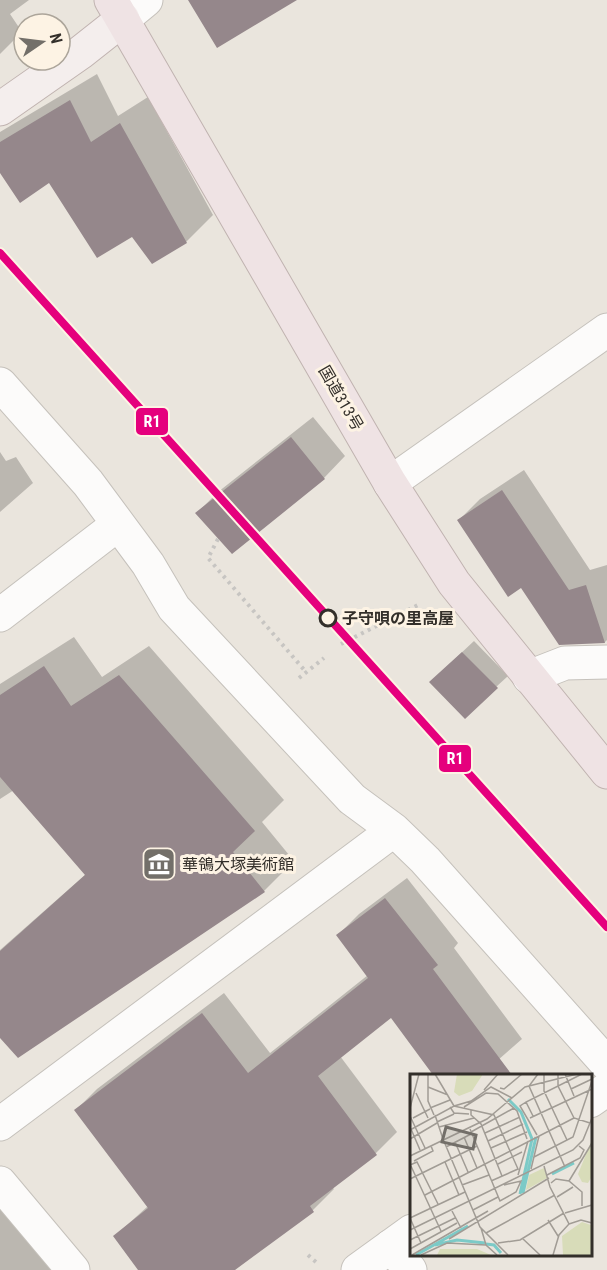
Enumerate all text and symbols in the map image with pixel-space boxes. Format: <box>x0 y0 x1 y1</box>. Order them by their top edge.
north arrow <box>12 12 72 72</box>
text: N <box>46 31 66 46</box>
street label: 国道313号 <box>315 362 367 434</box>
line badge: R1 <box>135 407 169 436</box>
text: R1 <box>144 412 160 431</box>
marker: 子守唄の里高屋 <box>319 609 337 627</box>
place label: 子守唄の里高屋 <box>342 609 454 628</box>
line badge: R1 <box>438 744 472 773</box>
text: R1 <box>447 749 463 768</box>
museum icon: 華鴒大塚美術館 <box>141 846 177 882</box>
place label: 華鴒大塚美術館 <box>182 855 294 874</box>
inset map <box>410 1074 592 1255</box>

